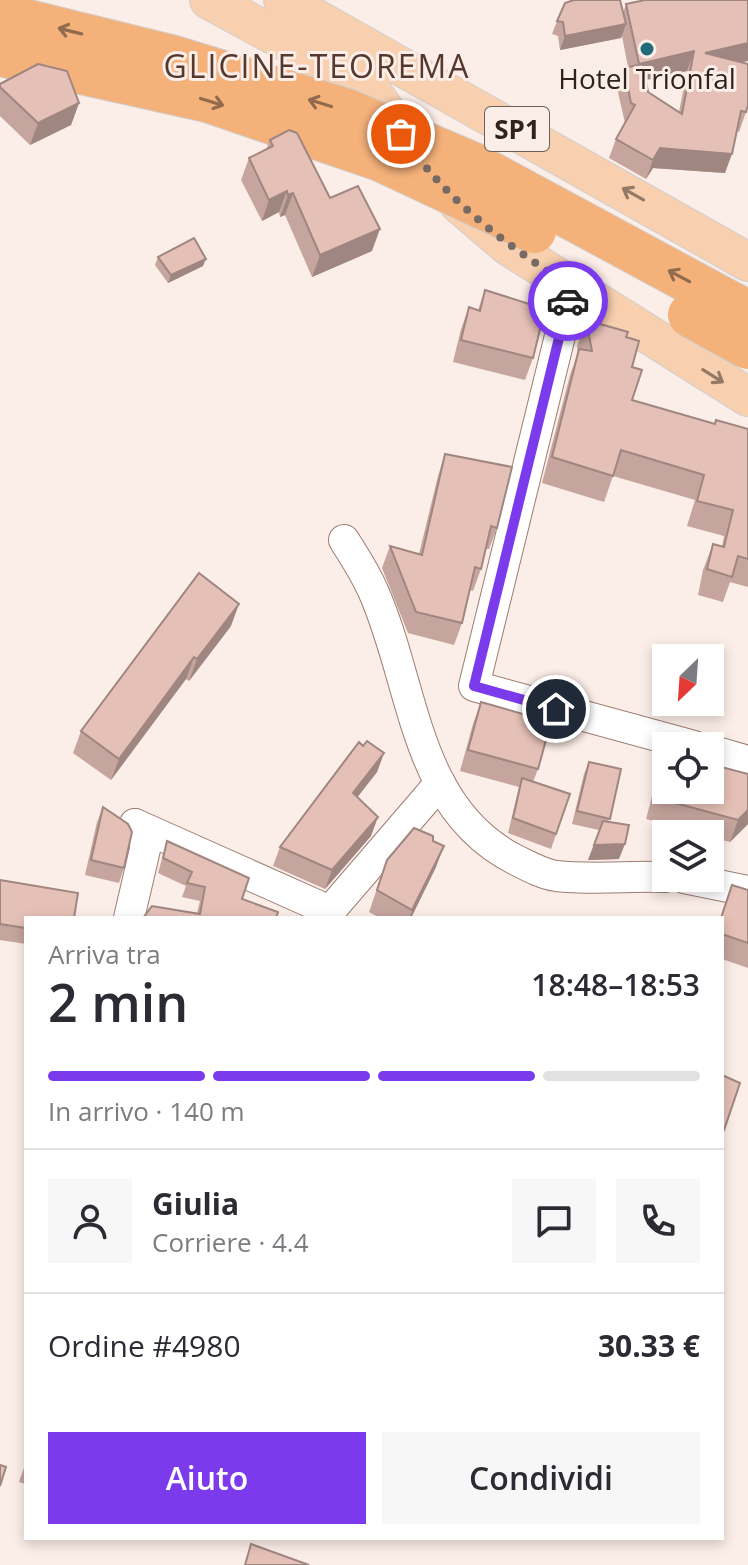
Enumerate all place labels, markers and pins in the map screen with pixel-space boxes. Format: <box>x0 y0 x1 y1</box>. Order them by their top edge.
marker: Hotel Trionfal <box>638 40 656 58</box>
place label: Hotel Trionfal <box>558 59 736 97</box>
pin <box>367 100 435 168</box>
pin <box>522 675 590 743</box>

